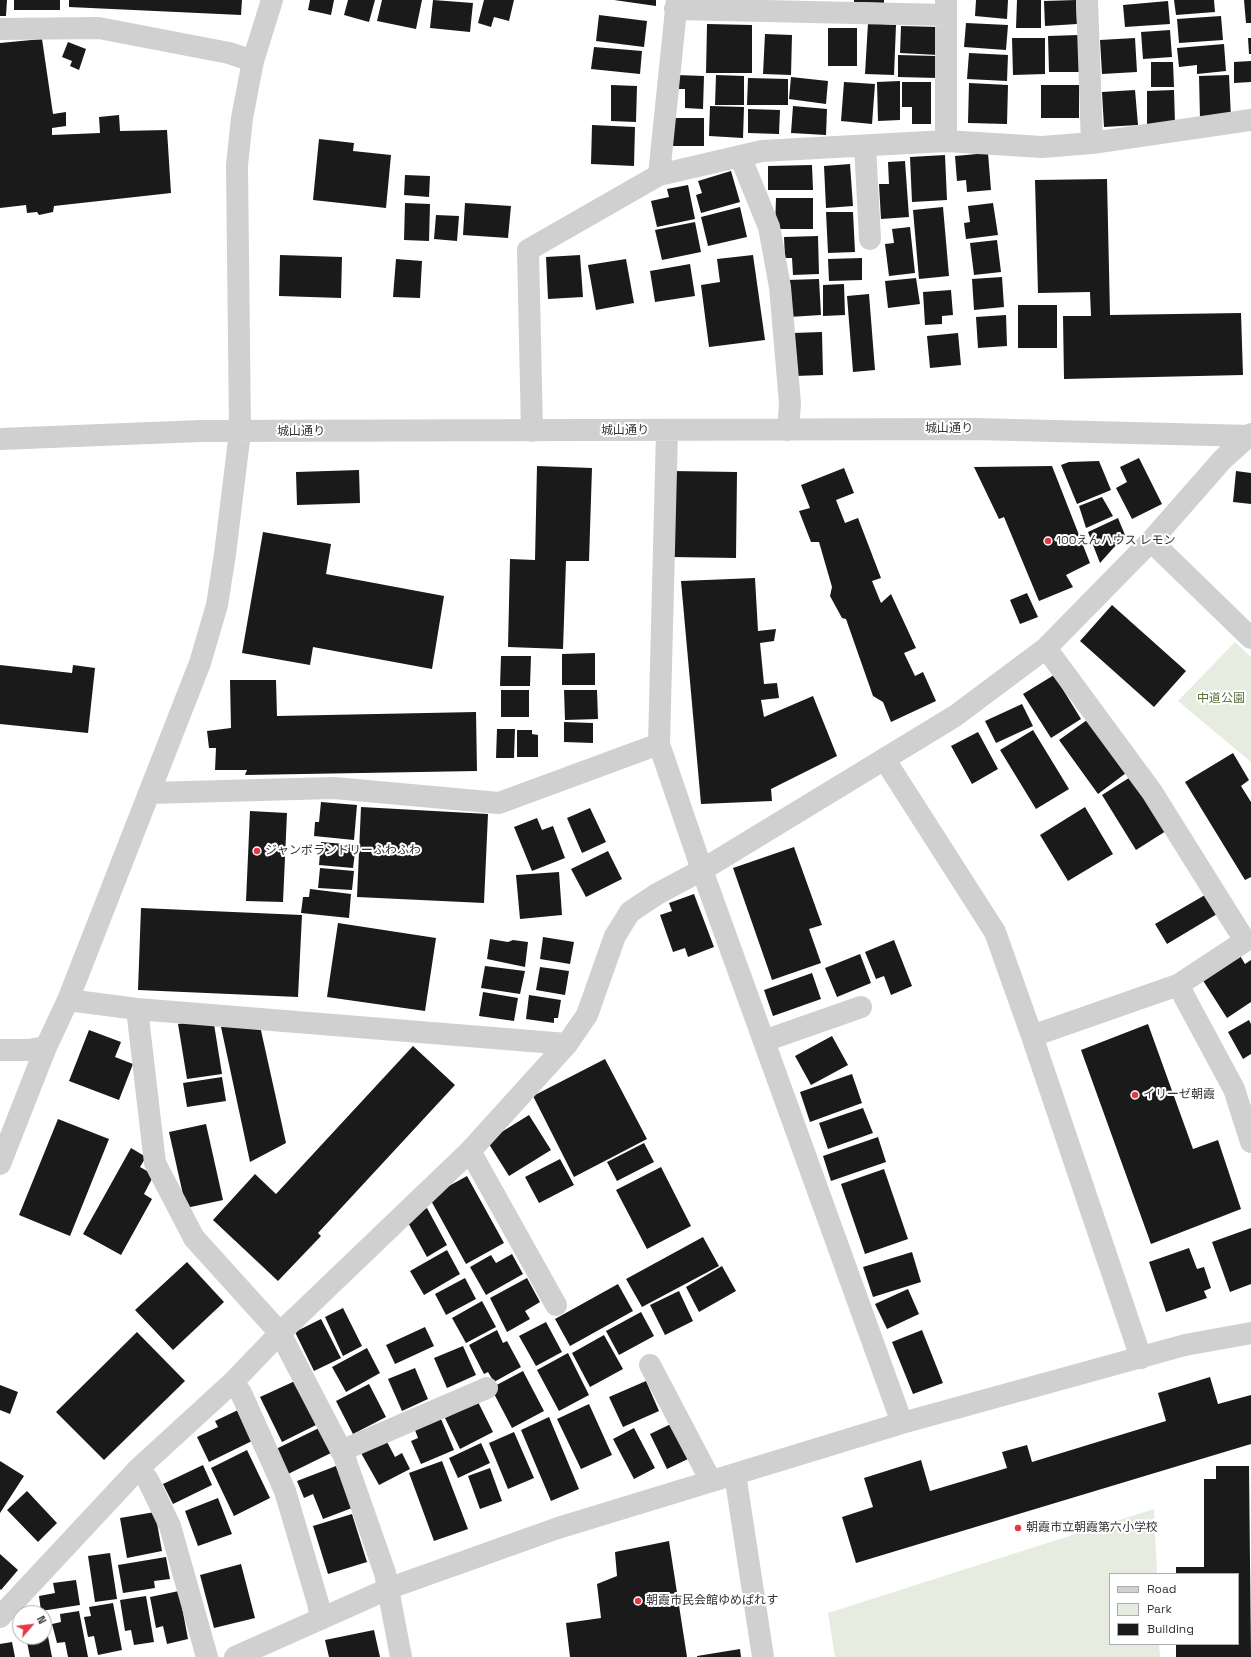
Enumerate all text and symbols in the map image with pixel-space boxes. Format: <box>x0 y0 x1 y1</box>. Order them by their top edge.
street label: 城山通り <box>925 422 973 436</box>
street label: 城山通り <box>601 424 649 438</box>
street label: 城山通り <box>277 425 325 439</box>
place label: 100えんハウス レモン <box>1056 534 1175 548</box>
marker: 100えんハウス レモン <box>1043 536 1053 546</box>
park label: 中道公園 <box>1197 692 1245 706</box>
place label: ジャンボランドリーふわふわ <box>265 844 421 858</box>
marker: ジャンボランドリーふわふわ <box>252 846 262 856</box>
place label: イリーゼ朝霞 <box>1143 1088 1215 1102</box>
marker: イリーゼ朝霞 <box>1130 1090 1140 1100</box>
place label: 朝霞市立朝霞第六小学校 <box>1026 1521 1158 1535</box>
marker: 朝霞市立朝霞第六小学校 <box>1013 1523 1023 1533</box>
legend <box>1109 1573 1239 1645</box>
text: Road <box>1147 1581 1176 1597</box>
place label: 朝霞市民会館ゆめぱれす <box>646 1594 778 1608</box>
marker: 朝霞市民会館ゆめぱれす <box>633 1596 643 1606</box>
text: Park <box>1147 1601 1172 1617</box>
north arrow <box>12 1605 52 1645</box>
text: N <box>34 1613 50 1626</box>
text: Building <box>1147 1621 1194 1637</box>

